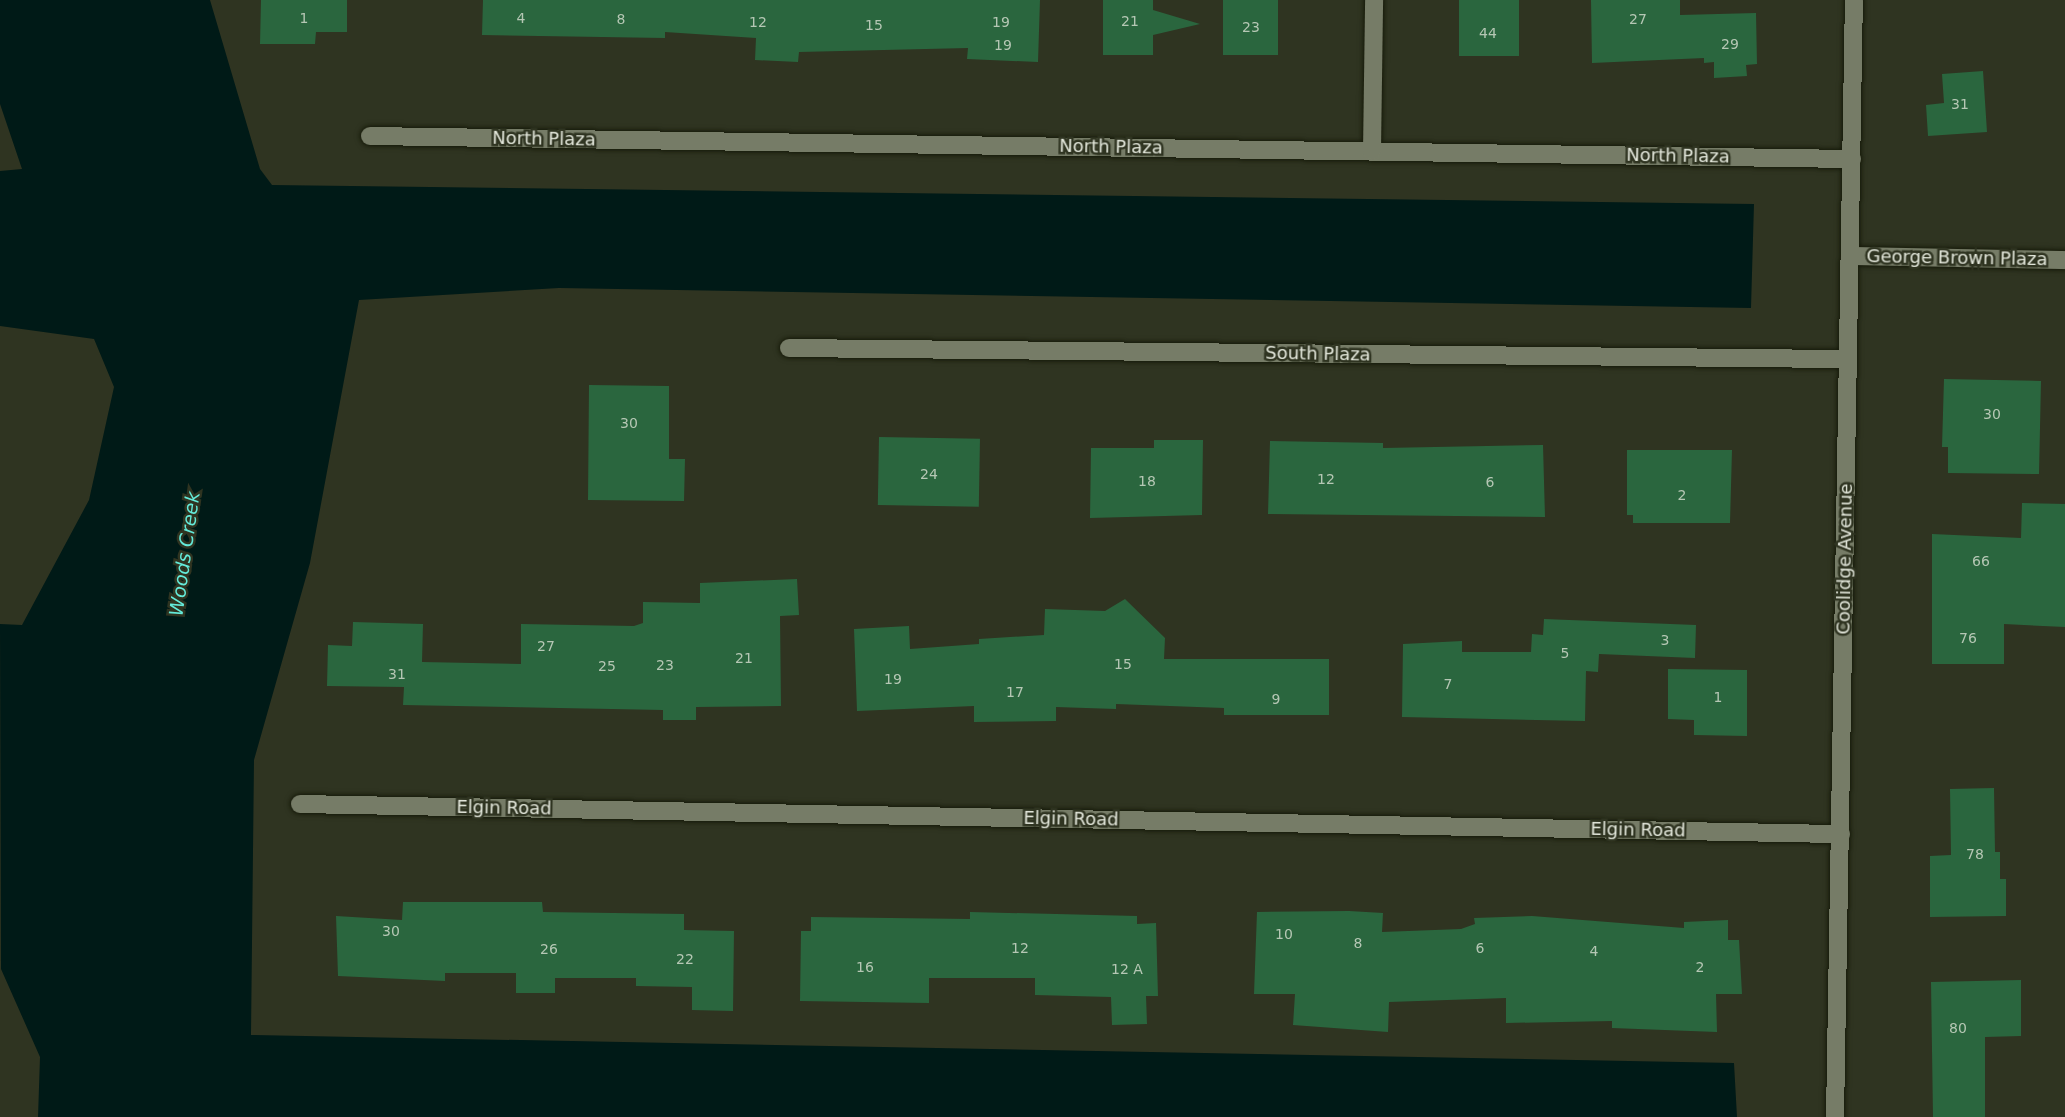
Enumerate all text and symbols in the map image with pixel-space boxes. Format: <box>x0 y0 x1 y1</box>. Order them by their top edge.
house number: 1 <box>300 10 308 26</box>
house number: 4 <box>517 10 525 26</box>
house number: 8 <box>617 11 625 27</box>
house number: 27 <box>1629 11 1647 27</box>
house number: 21 <box>1121 13 1139 29</box>
house number: 12 <box>749 14 767 30</box>
house number: 19 <box>992 14 1010 30</box>
house number: 15 <box>865 17 883 33</box>
house number: 23 <box>1242 19 1260 35</box>
house number: 44 <box>1479 25 1497 41</box>
house number: 29 <box>1721 36 1739 52</box>
house number: 19 <box>994 37 1012 53</box>
house number: 31 <box>1951 96 1969 112</box>
street label: North Plaza <box>492 127 596 151</box>
street label: North Plaza <box>1059 135 1163 159</box>
street label: North Plaza <box>1626 144 1730 168</box>
street label: George Brown Plaza <box>1866 246 2048 270</box>
street label: South Plaza <box>1265 342 1371 366</box>
house number: 30 <box>1983 406 2001 422</box>
house number: 30 <box>620 415 638 431</box>
house number: 24 <box>920 466 938 482</box>
house number: 12 <box>1317 471 1335 487</box>
house number: 18 <box>1138 473 1156 489</box>
house number: 6 <box>1486 474 1494 490</box>
street label: Coolidge Avenue <box>1833 483 1857 635</box>
house number: 2 <box>1678 487 1686 503</box>
water label: Woods Creek <box>165 490 205 618</box>
house number: 66 <box>1972 553 1990 569</box>
house number: 76 <box>1959 630 1977 646</box>
house number: 3 <box>1661 632 1669 648</box>
house number: 27 <box>537 638 555 654</box>
house number: 5 <box>1561 645 1569 661</box>
house number: 21 <box>735 650 753 666</box>
house number: 15 <box>1114 656 1132 672</box>
house number: 23 <box>656 657 674 673</box>
house number: 25 <box>598 658 616 674</box>
house number: 31 <box>388 666 406 682</box>
house number: 19 <box>884 671 902 687</box>
house number: 7 <box>1444 676 1452 692</box>
house number: 17 <box>1006 684 1024 700</box>
house number: 1 <box>1714 689 1722 705</box>
house number: 9 <box>1272 691 1280 707</box>
street label: Elgin Road <box>456 796 552 820</box>
street label: Elgin Road <box>1023 807 1119 831</box>
street label: Elgin Road <box>1590 818 1686 842</box>
house number: 78 <box>1966 846 1984 862</box>
house number: 30 <box>382 923 400 939</box>
house number: 10 <box>1275 926 1293 942</box>
house number: 8 <box>1354 935 1362 951</box>
house number: 12 <box>1011 940 1029 956</box>
house number: 6 <box>1476 940 1484 956</box>
house number: 26 <box>540 941 558 957</box>
house number: 4 <box>1590 943 1598 959</box>
house number: 22 <box>676 951 694 967</box>
house number: 16 <box>856 959 874 975</box>
house number: 2 <box>1696 959 1704 975</box>
house number: 12 A <box>1111 961 1143 977</box>
house number: 80 <box>1949 1020 1967 1036</box>

